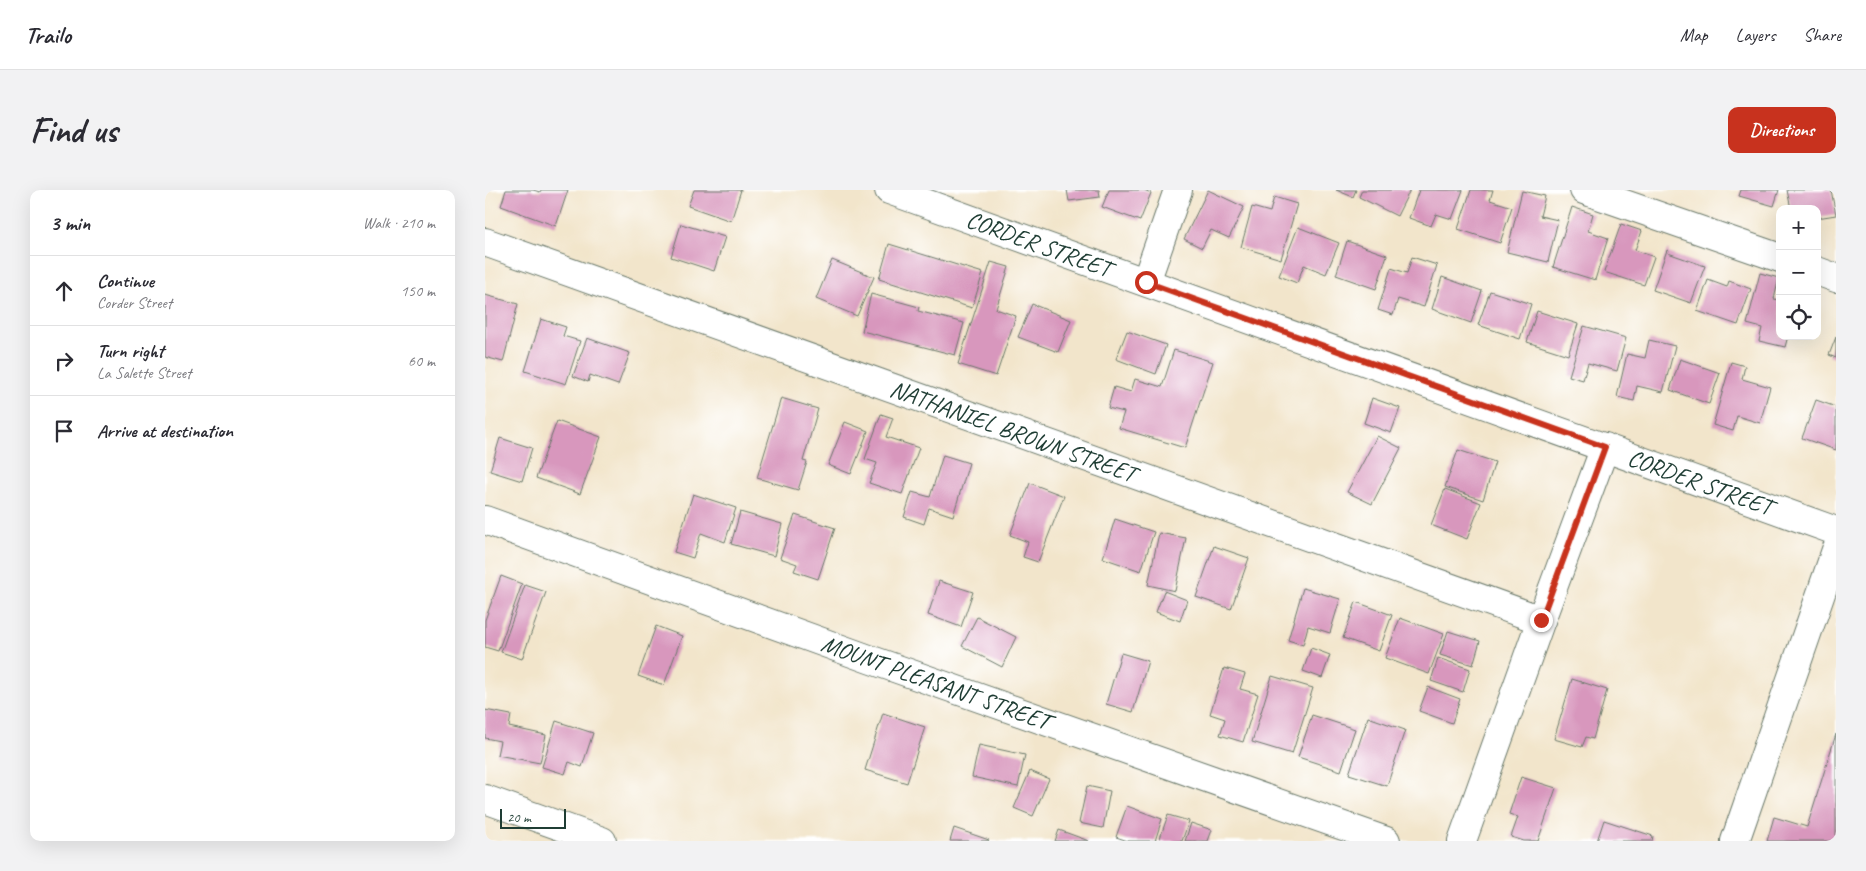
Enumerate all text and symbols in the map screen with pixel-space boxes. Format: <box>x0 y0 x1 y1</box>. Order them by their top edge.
text: Trailo <box>25 20 71 50</box>
text: Map <box>1680 24 1708 46</box>
text: Layers <box>1736 24 1775 46</box>
text: Share <box>1803 24 1841 46</box>
button: Directions <box>1728 107 1836 153</box>
text: Find us <box>30 108 117 153</box>
street label: CORDER STREET <box>962 204 1120 286</box>
map controls <box>1776 205 1821 340</box>
button: + <box>1776 205 1821 250</box>
text: 3 min <box>50 210 90 236</box>
text: Walk · 210 m <box>363 213 435 233</box>
button: − <box>1776 250 1821 295</box>
text: Continue <box>97 269 154 293</box>
route start <box>1135 271 1158 294</box>
icon: ahead <box>50 277 78 305</box>
text: 150 m <box>401 281 435 301</box>
text: Corder Street <box>97 293 172 313</box>
button: locate <box>1776 295 1821 340</box>
text: Turn right <box>97 339 164 363</box>
icon: right <box>50 347 78 375</box>
text: 60 m <box>408 351 435 371</box>
text: La Salette Street <box>97 363 191 383</box>
street label: NATHANIEL BROWN STREET <box>886 373 1145 491</box>
icon: arrive <box>50 417 78 445</box>
text: Arrive at destination <box>97 419 233 443</box>
street label: CORDER STREET <box>1624 442 1782 524</box>
route end <box>1530 609 1553 632</box>
street label: MOUNT PLEASANT STREET <box>817 628 1060 738</box>
scale bar <box>500 806 566 829</box>
text: 20 m <box>507 809 531 826</box>

